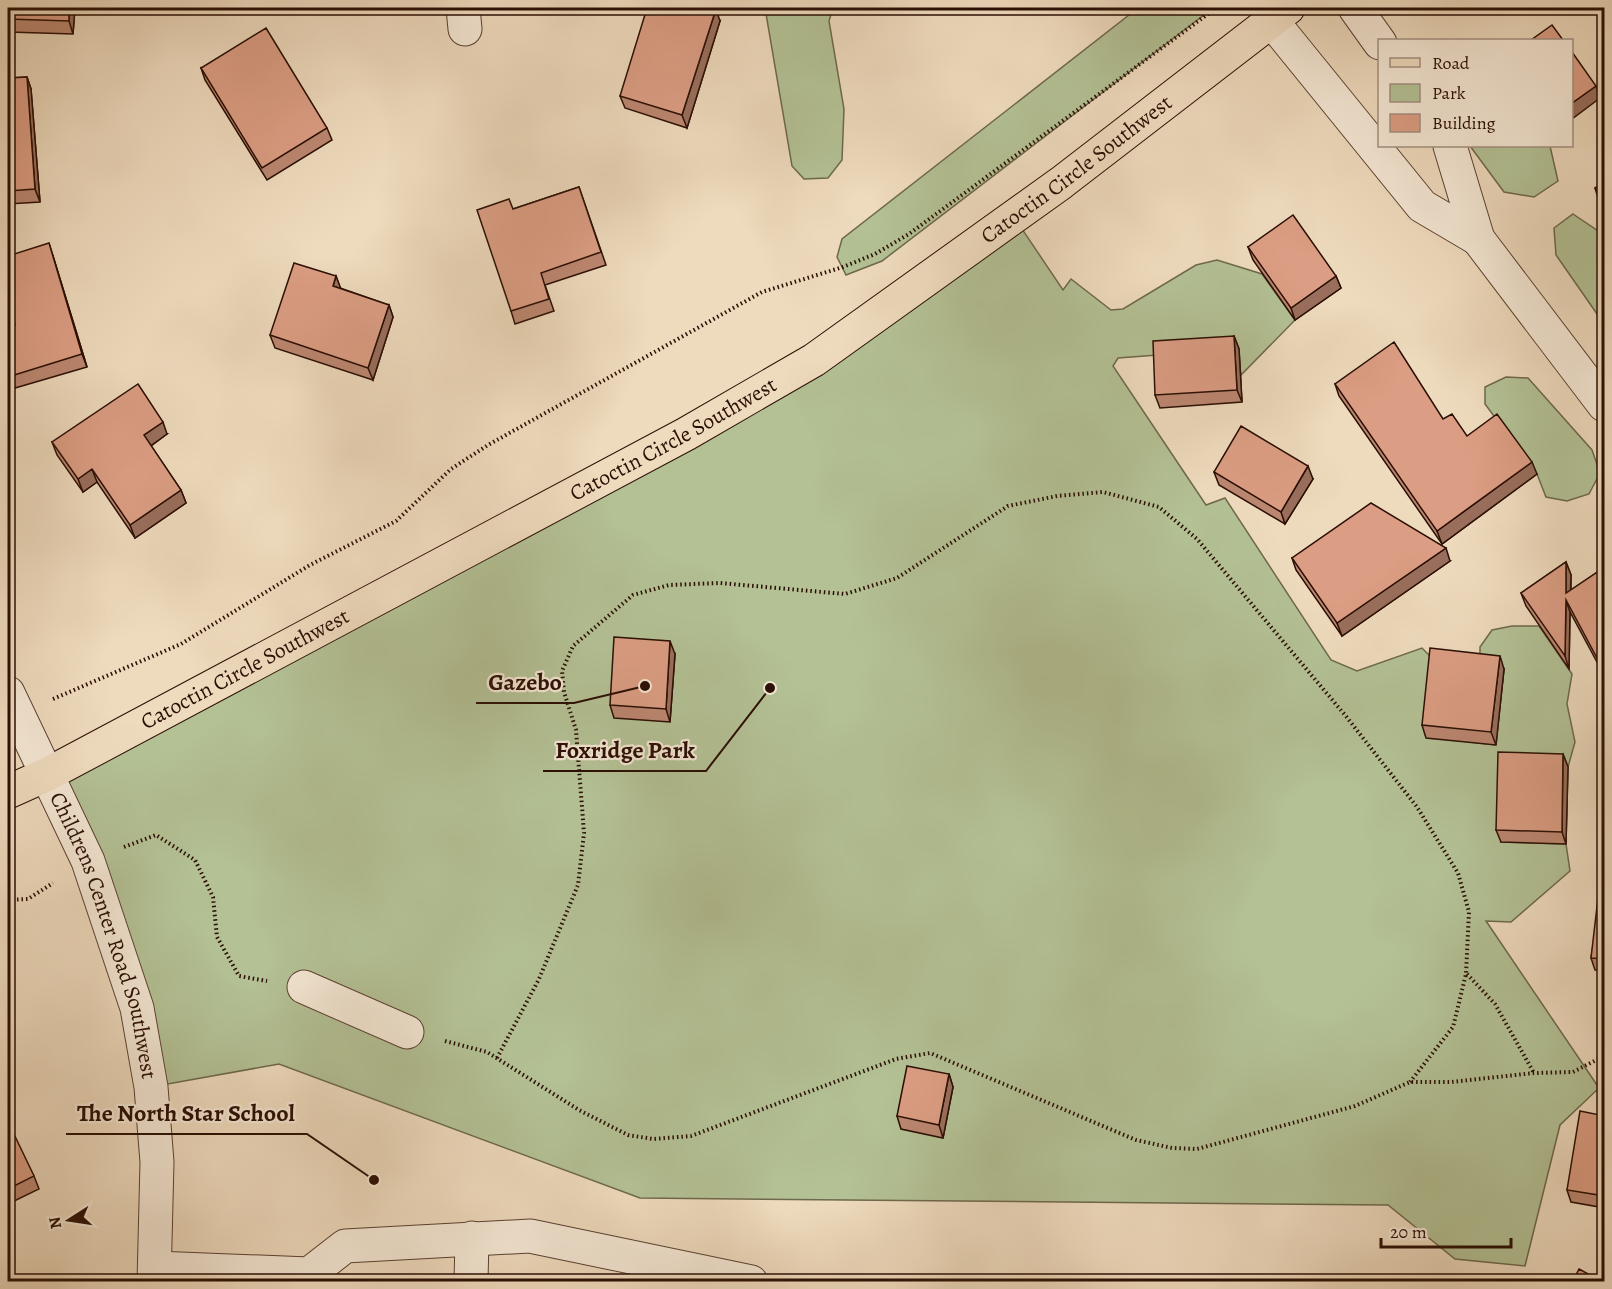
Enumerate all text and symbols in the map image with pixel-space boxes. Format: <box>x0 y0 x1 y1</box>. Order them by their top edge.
legend <box>1378 39 1573 147</box>
text: Road <box>1432 51 1470 75</box>
text: Park <box>1432 81 1466 105</box>
street label: Catoctin Circle Southwest <box>975 88 1178 251</box>
text: Building <box>1432 111 1496 135</box>
street label: Catoctin Circle Southwest <box>564 370 782 508</box>
street label: Catoctin Circle Southwest <box>135 601 354 737</box>
callout: Gazebo <box>476 661 574 703</box>
text: Gazebo <box>488 666 562 698</box>
callout: Foxridge Park <box>543 729 706 771</box>
text: Foxridge Park <box>555 734 695 766</box>
street label: Childrens Center Road Southwest <box>42 787 164 1081</box>
callout: The North Star School <box>66 1092 307 1134</box>
text: The North Star School <box>77 1097 296 1129</box>
north arrow <box>39 1190 99 1250</box>
scale bar <box>1381 1211 1512 1249</box>
text: N <box>43 1215 67 1231</box>
text: 20 m <box>1390 1220 1427 1244</box>

